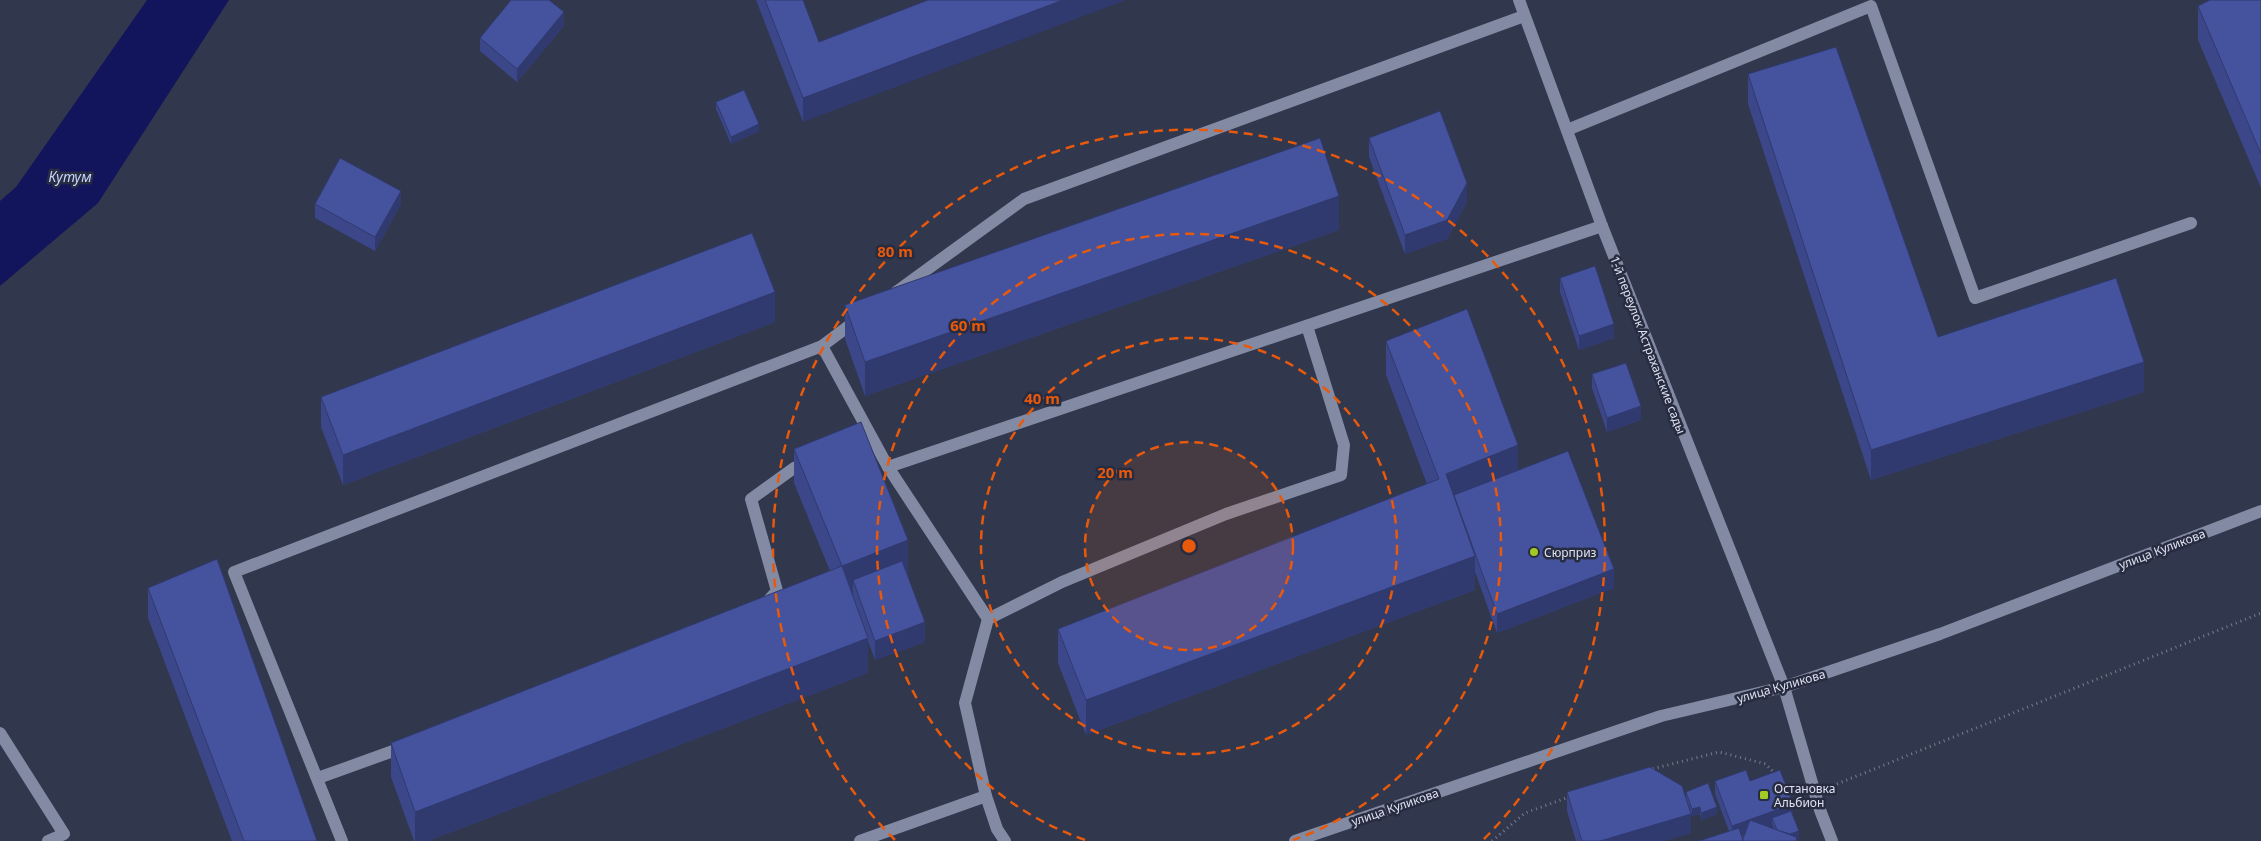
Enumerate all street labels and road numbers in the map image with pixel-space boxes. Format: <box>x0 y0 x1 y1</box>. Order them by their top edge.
street label: 1-й переулок Астраханские сады <box>1606 254 1690 436</box>
street label: улица Куликова <box>2116 525 2208 573</box>
street label: улица Куликова <box>1735 665 1827 707</box>
street label: улица Куликова <box>1349 784 1441 830</box>

